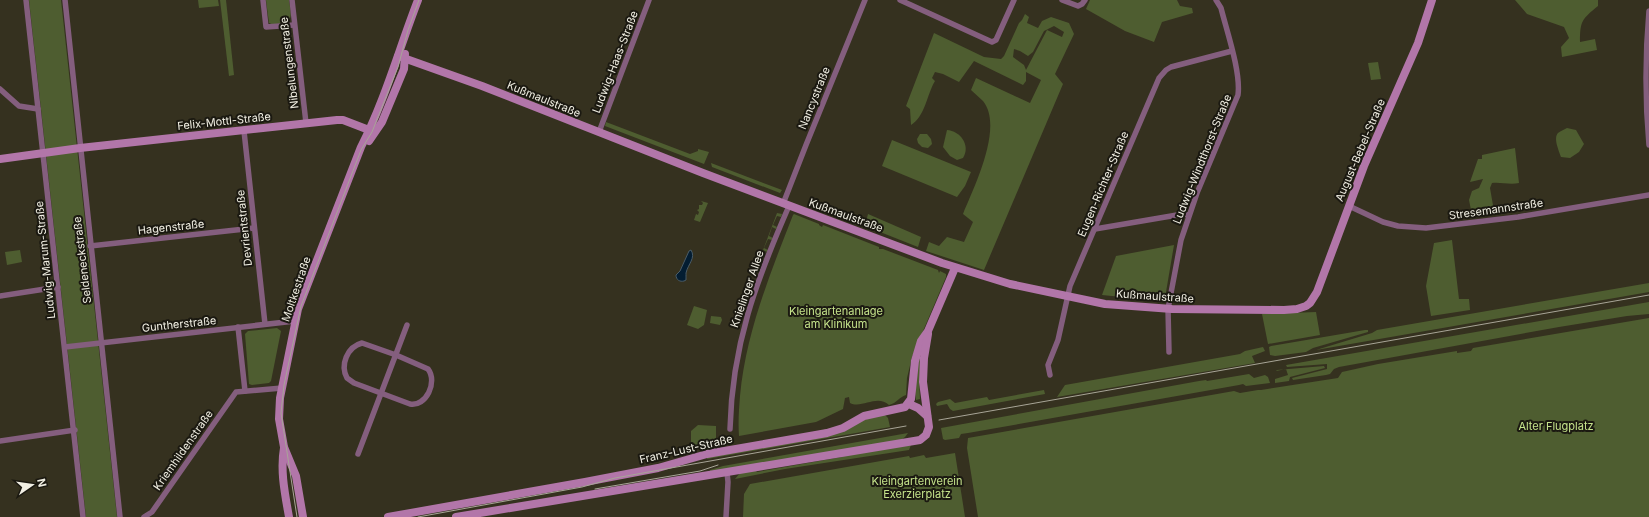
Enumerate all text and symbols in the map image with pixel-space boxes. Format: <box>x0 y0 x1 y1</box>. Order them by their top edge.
street label: Ludwig-Haas-Straße <box>589 9 641 115</box>
street label: Nibelungenstraße <box>276 16 302 110</box>
street label: Nancystraße <box>795 65 833 131</box>
street label: Kußmaulstraße <box>505 78 583 120</box>
street label: Ludwig-Windthorst-Straße <box>1170 92 1234 226</box>
street label: August-Bebel-Straße <box>1332 97 1388 203</box>
street label: Felix-Mottl-Straße <box>177 109 271 133</box>
street label: Eugen-Richter-Straße <box>1074 129 1132 239</box>
street label: Devrientstraße <box>233 189 255 267</box>
street label: Kußmaulstraße <box>807 195 885 235</box>
street label: Stresemannstraße <box>1448 195 1544 223</box>
street label: Ludwig-Marum-Straße <box>32 200 58 320</box>
street label: Seldeneckstraße <box>70 216 94 304</box>
street label: Hagenstraße <box>137 217 205 237</box>
street label: Knielinger Allee <box>727 248 767 330</box>
street label: Moltkestraße <box>278 255 314 323</box>
street label: Kußmaulstraße <box>1116 286 1194 306</box>
park label: Kleingartenanlage am Klinikum <box>789 304 883 331</box>
street label: Guntherstraße <box>141 313 217 335</box>
street label: Kriemhildenstraße <box>150 407 216 493</box>
park label: Alter Flugplatz <box>1518 419 1594 433</box>
street label: Franz-Lust-Straße <box>638 431 734 467</box>
north arrow <box>12 465 52 505</box>
park label: Kleingartenverein Exerzierplatz <box>871 474 963 501</box>
text: N <box>34 477 50 488</box>

